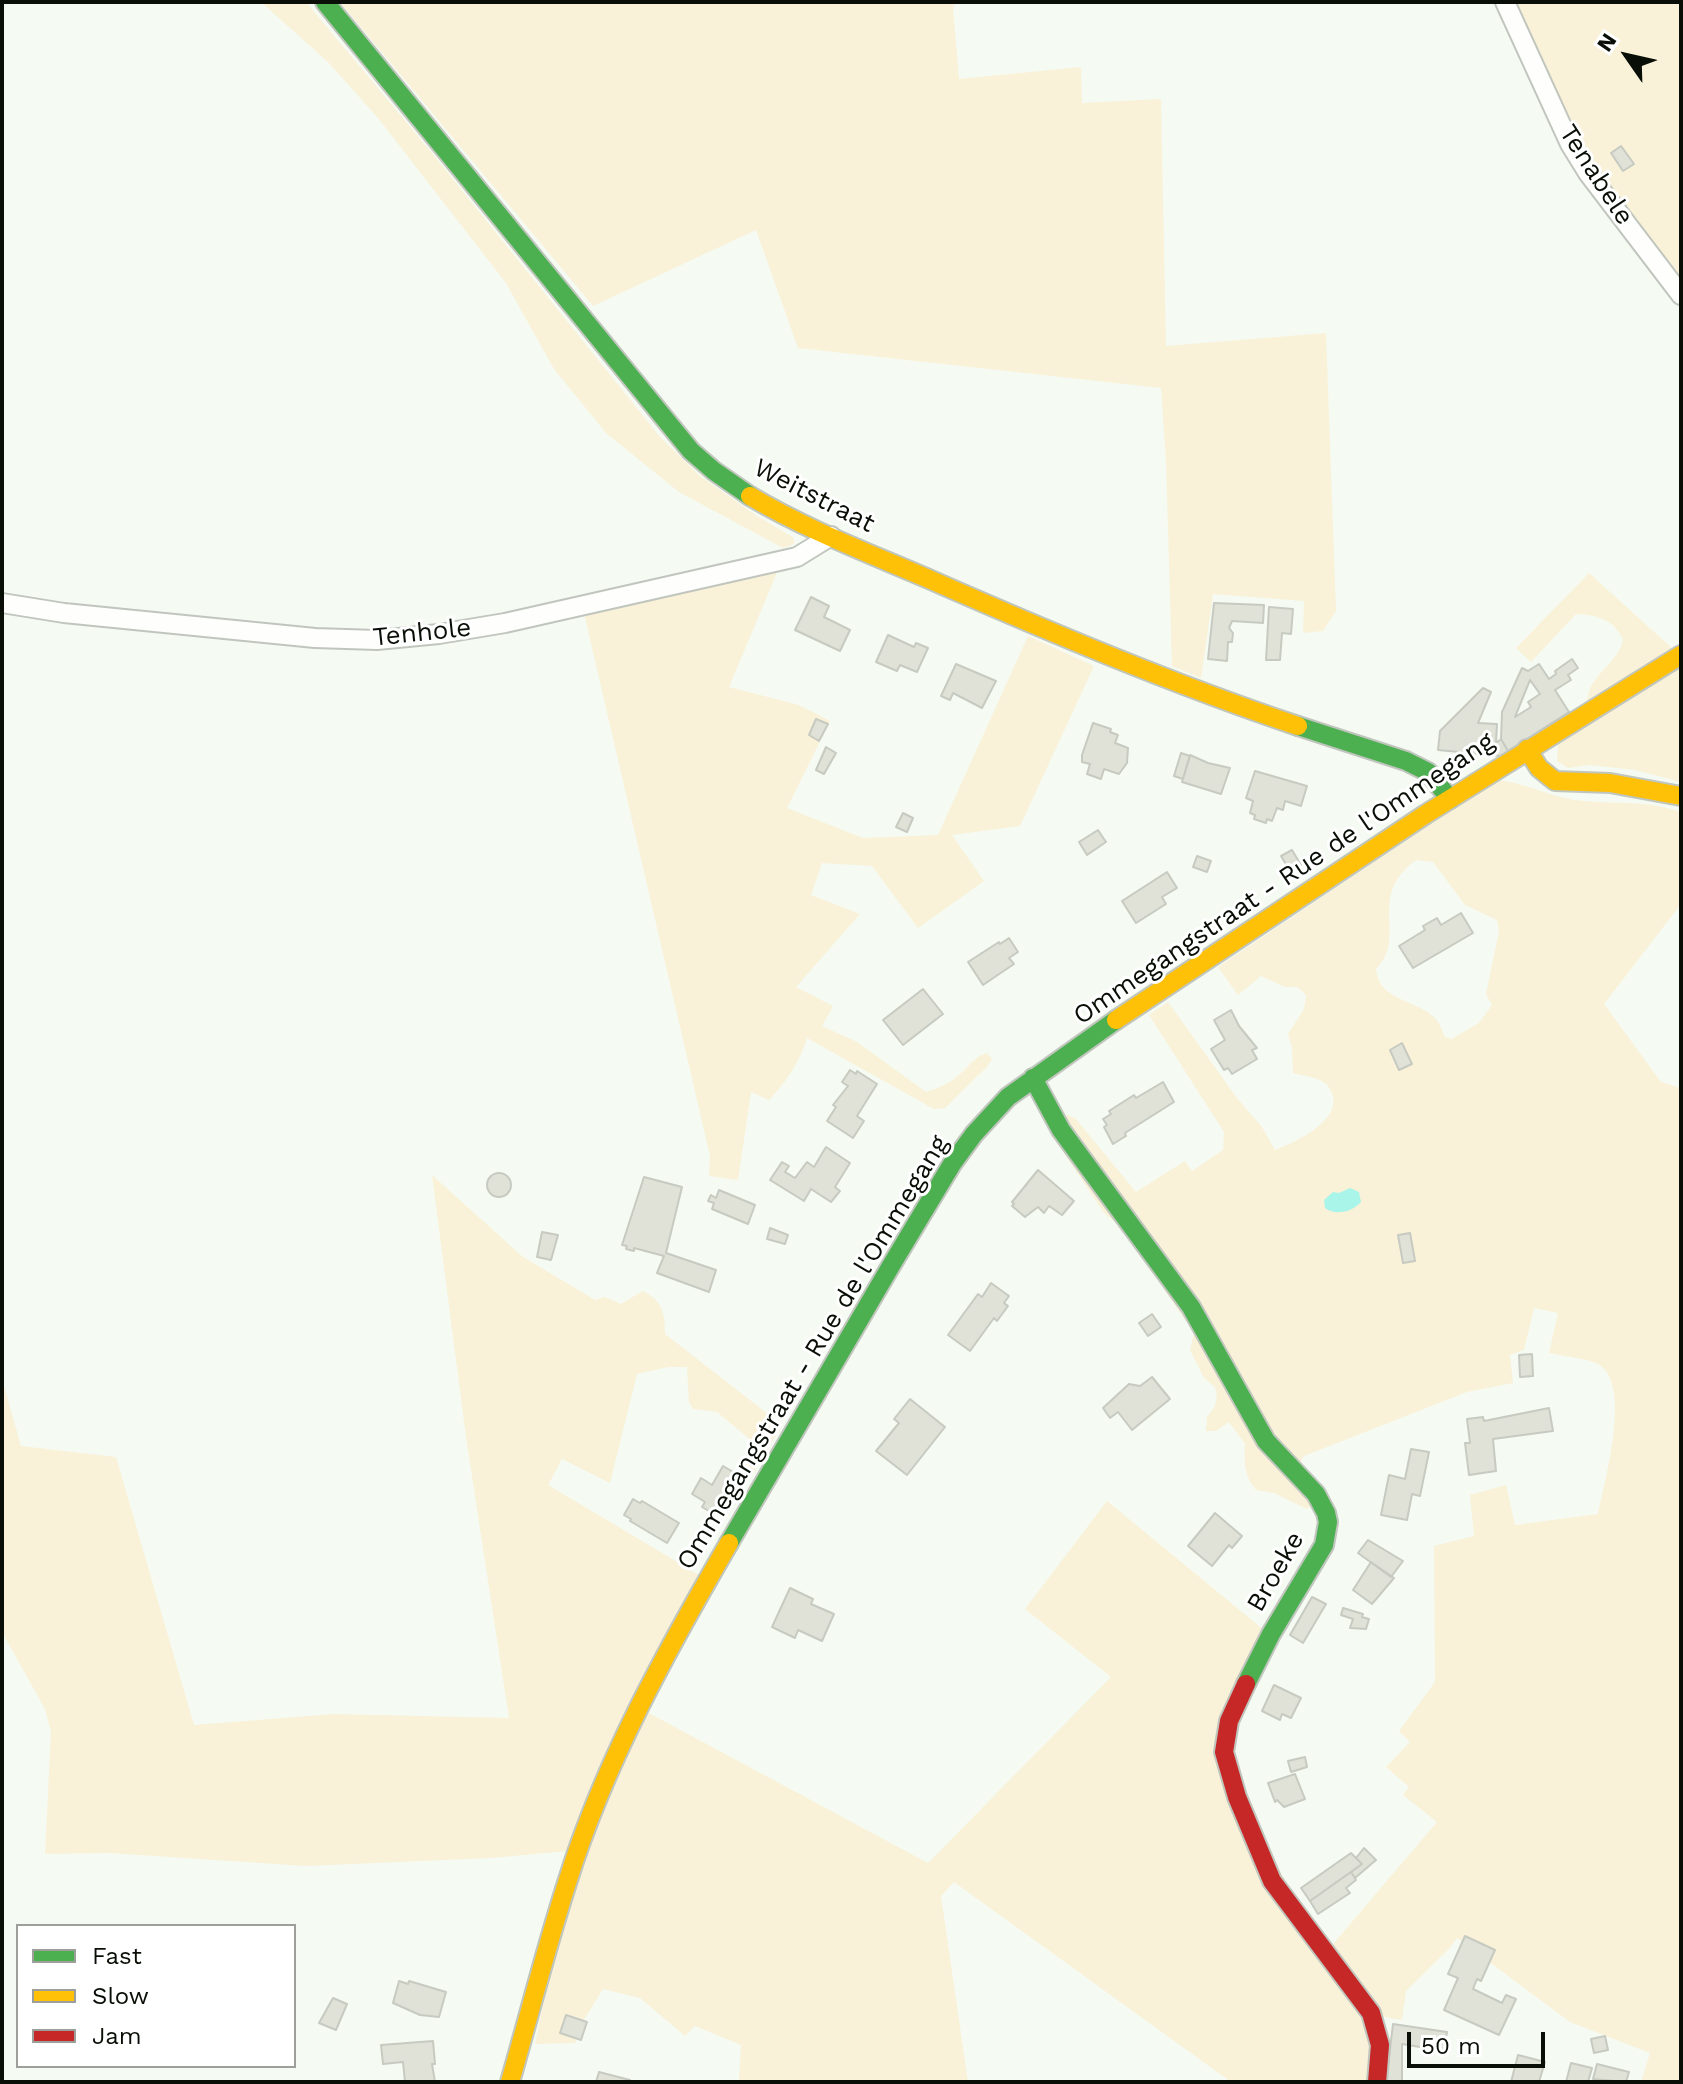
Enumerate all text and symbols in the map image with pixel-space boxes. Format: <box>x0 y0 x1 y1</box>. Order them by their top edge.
north arrow <box>1587 16 1667 96</box>
text: N <box>1592 29 1622 56</box>
street label: Tenabele <box>1552 119 1640 231</box>
street label: Weitstraat <box>748 452 880 540</box>
street label: Tenhole <box>371 612 473 654</box>
street label: Ommegangstraat - Rue de l'Ommegang <box>1068 726 1500 1032</box>
street label: Ommegangstraat - Rue de l'Ommegang <box>671 1130 955 1576</box>
street label: Broeke <box>1241 1527 1311 1617</box>
legend <box>16 1924 296 2068</box>
text: Fast <box>92 1942 142 1970</box>
text: Slow <box>92 1982 149 2010</box>
scale bar <box>1411 2016 1549 2066</box>
text: Jam <box>92 2022 142 2050</box>
text: 50 m <box>1421 2032 1481 2060</box>

